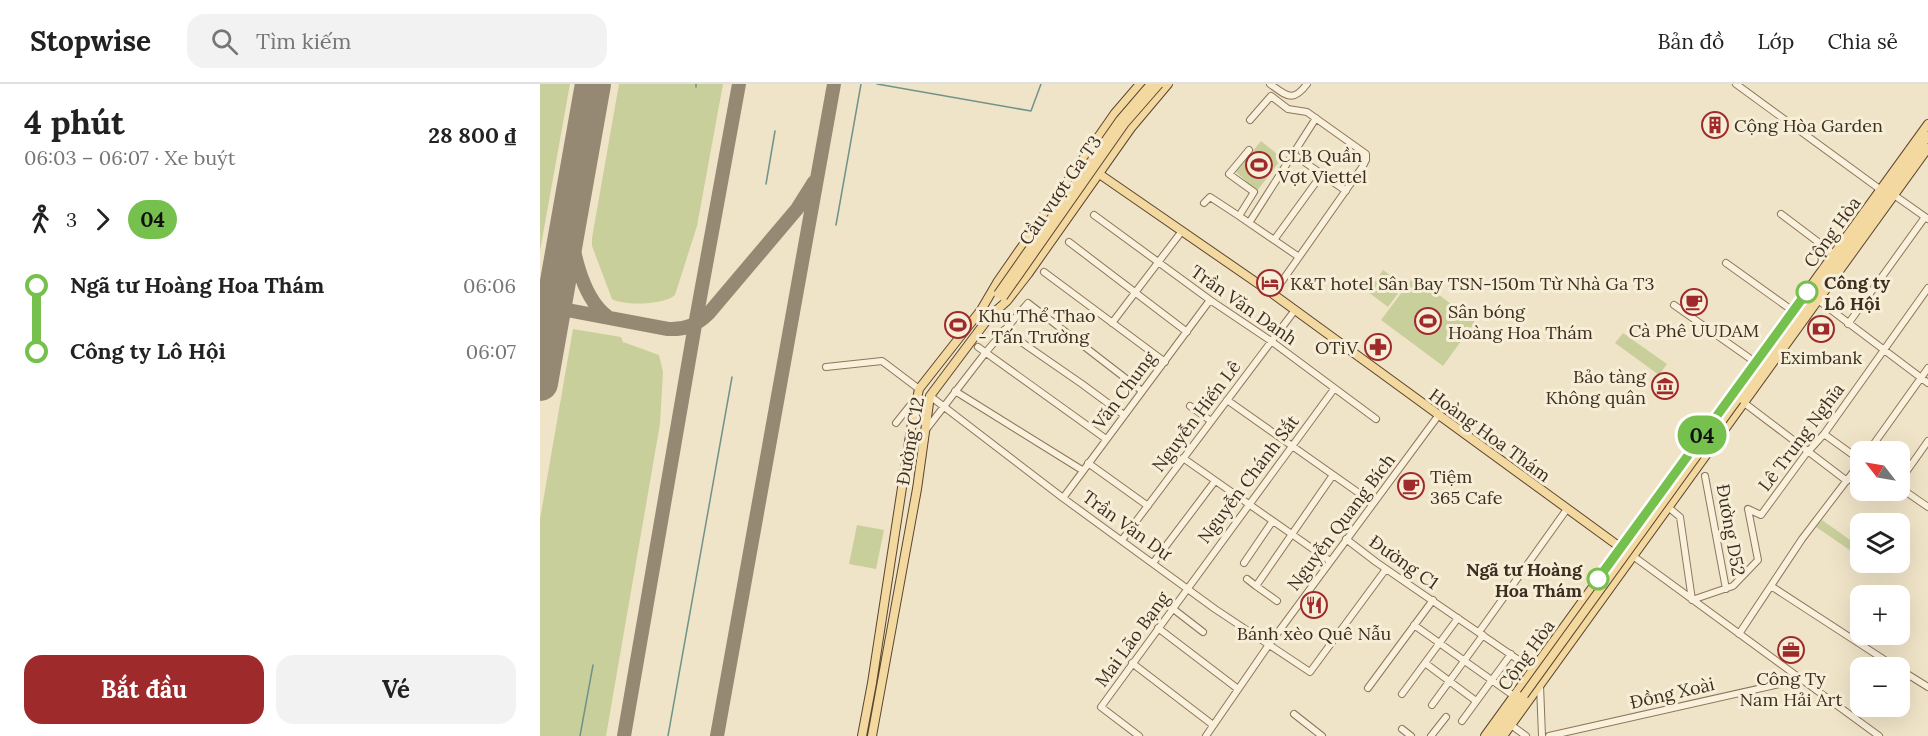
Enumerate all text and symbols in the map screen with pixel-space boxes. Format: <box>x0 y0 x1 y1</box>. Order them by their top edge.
search box <box>187 14 607 68</box>
text: Stopwise <box>30 23 151 59</box>
icon: search <box>208 25 241 58</box>
text: Tìm kiếm <box>256 27 351 55</box>
text: Bản đồ <box>1657 28 1724 55</box>
text: Lớp <box>1757 28 1794 55</box>
text: Chia sẻ <box>1827 28 1898 55</box>
text: 4 phút <box>24 101 125 143</box>
building icon: Cộng Hòa Garden <box>1700 110 1730 140</box>
place label: Cộng Hòa Garden <box>1734 114 1883 137</box>
text: 28 800 ₫ <box>428 121 516 149</box>
street label: Cầu vượt Ga T3 <box>1014 131 1106 249</box>
place label: CLB Quần Vợt Viettel <box>1277 144 1367 188</box>
text: 06:03 – 06:07 · Xe buýt <box>24 145 236 170</box>
sports icon: CLB Quần Vợt Viettel <box>1244 150 1274 180</box>
street label: Cộng Hòa <box>1799 192 1865 272</box>
icon: walk <box>24 203 57 236</box>
icon: forward <box>86 203 119 236</box>
text: 04 <box>140 206 165 233</box>
text: 3 <box>66 207 77 232</box>
street label: Trần Văn Danh <box>1186 260 1302 350</box>
hotel icon: K&T hotel Sân Bay TSN-150m Từ Nhà Ga T3 <box>1255 268 1285 298</box>
text: Ngã tư Hoàng Hoa Thám <box>70 271 324 299</box>
place label: Công ty Lô Hội <box>1824 271 1890 315</box>
place label: K&T hotel Sân Bay TSN-150m Từ Nhà Ga T3 <box>1290 272 1655 295</box>
text: 06:06 <box>463 273 516 298</box>
marker: Công ty Lô Hội <box>1796 281 1818 303</box>
cafe icon: Cà Phê UUDAM <box>1679 287 1709 317</box>
place label: Sân bóng Hoàng Hoa Thám <box>1448 300 1593 344</box>
place label: Khu Thể Thao - Tấn Trường <box>978 304 1095 348</box>
sports icon: Sân bóng Hoàng Hoa Thám <box>1413 306 1443 336</box>
sports icon: Khu Thể Thao - Tấn Trường <box>943 310 973 340</box>
bank icon: Eximbank <box>1806 314 1836 344</box>
place label: Cà Phê UUDAM <box>1629 319 1759 342</box>
pharmacy icon: OTiV <box>1363 332 1393 362</box>
place label: OTiV <box>1315 336 1359 359</box>
text: Công ty Lô Hội <box>70 337 226 365</box>
text: 06:07 <box>466 339 516 364</box>
street label: Văn Chung <box>1087 346 1161 434</box>
place label: Eximbank <box>1780 346 1862 369</box>
street label: Nguyễn Hiến Lê <box>1147 356 1246 476</box>
place label: Bảo tàng Không quân <box>1545 365 1647 409</box>
museum icon: Bảo tàng Không quân <box>1650 371 1680 401</box>
street label: Lê Trung Nghĩa <box>1753 378 1849 496</box>
street label: Hoàng Hoa Thám <box>1425 383 1555 487</box>
street label: Đường C12 <box>891 395 929 487</box>
street label: Nguyễn Chánh Sắt <box>1192 410 1304 548</box>
line badge: 04 <box>1675 416 1729 454</box>
text: 04 <box>1690 422 1714 449</box>
north arrow <box>1850 441 1910 501</box>
map controls <box>1850 441 1910 717</box>
street label: Nguyễn Quang Bích <box>1282 449 1400 595</box>
place label: Tiệm 365 Cafe <box>1430 465 1503 509</box>
cafe icon: Tiệm 365 Cafe <box>1396 471 1426 501</box>
street label: Đường D52 <box>1712 482 1750 578</box>
street label: Trần Văn Dư <box>1078 485 1177 566</box>
button: layers <box>1850 513 1910 573</box>
street label: Đường C1 <box>1365 530 1443 594</box>
place label: Ngã tư Hoàng Hoa Thám <box>1466 558 1583 602</box>
marker: Ngã tư Hoàng Hoa Thám <box>1587 568 1609 590</box>
button: + <box>1850 585 1910 645</box>
street label: Mai Lão Bạng <box>1090 586 1175 691</box>
restaurant icon: Bánh xèo Quê Nẫu <box>1299 590 1329 620</box>
street label: Cộng Hòa <box>1493 615 1559 695</box>
place label: Bánh xèo Quê Nẫu <box>1237 622 1392 645</box>
office icon: Công Ty Nam Hải Art <box>1776 635 1806 665</box>
button: Bắt đầu <box>24 655 264 724</box>
button: Vé <box>276 655 516 724</box>
button: − <box>1850 657 1910 717</box>
place label: Công Ty Nam Hải Art <box>1739 667 1843 711</box>
street label: Đồng Xoài <box>1627 672 1717 714</box>

